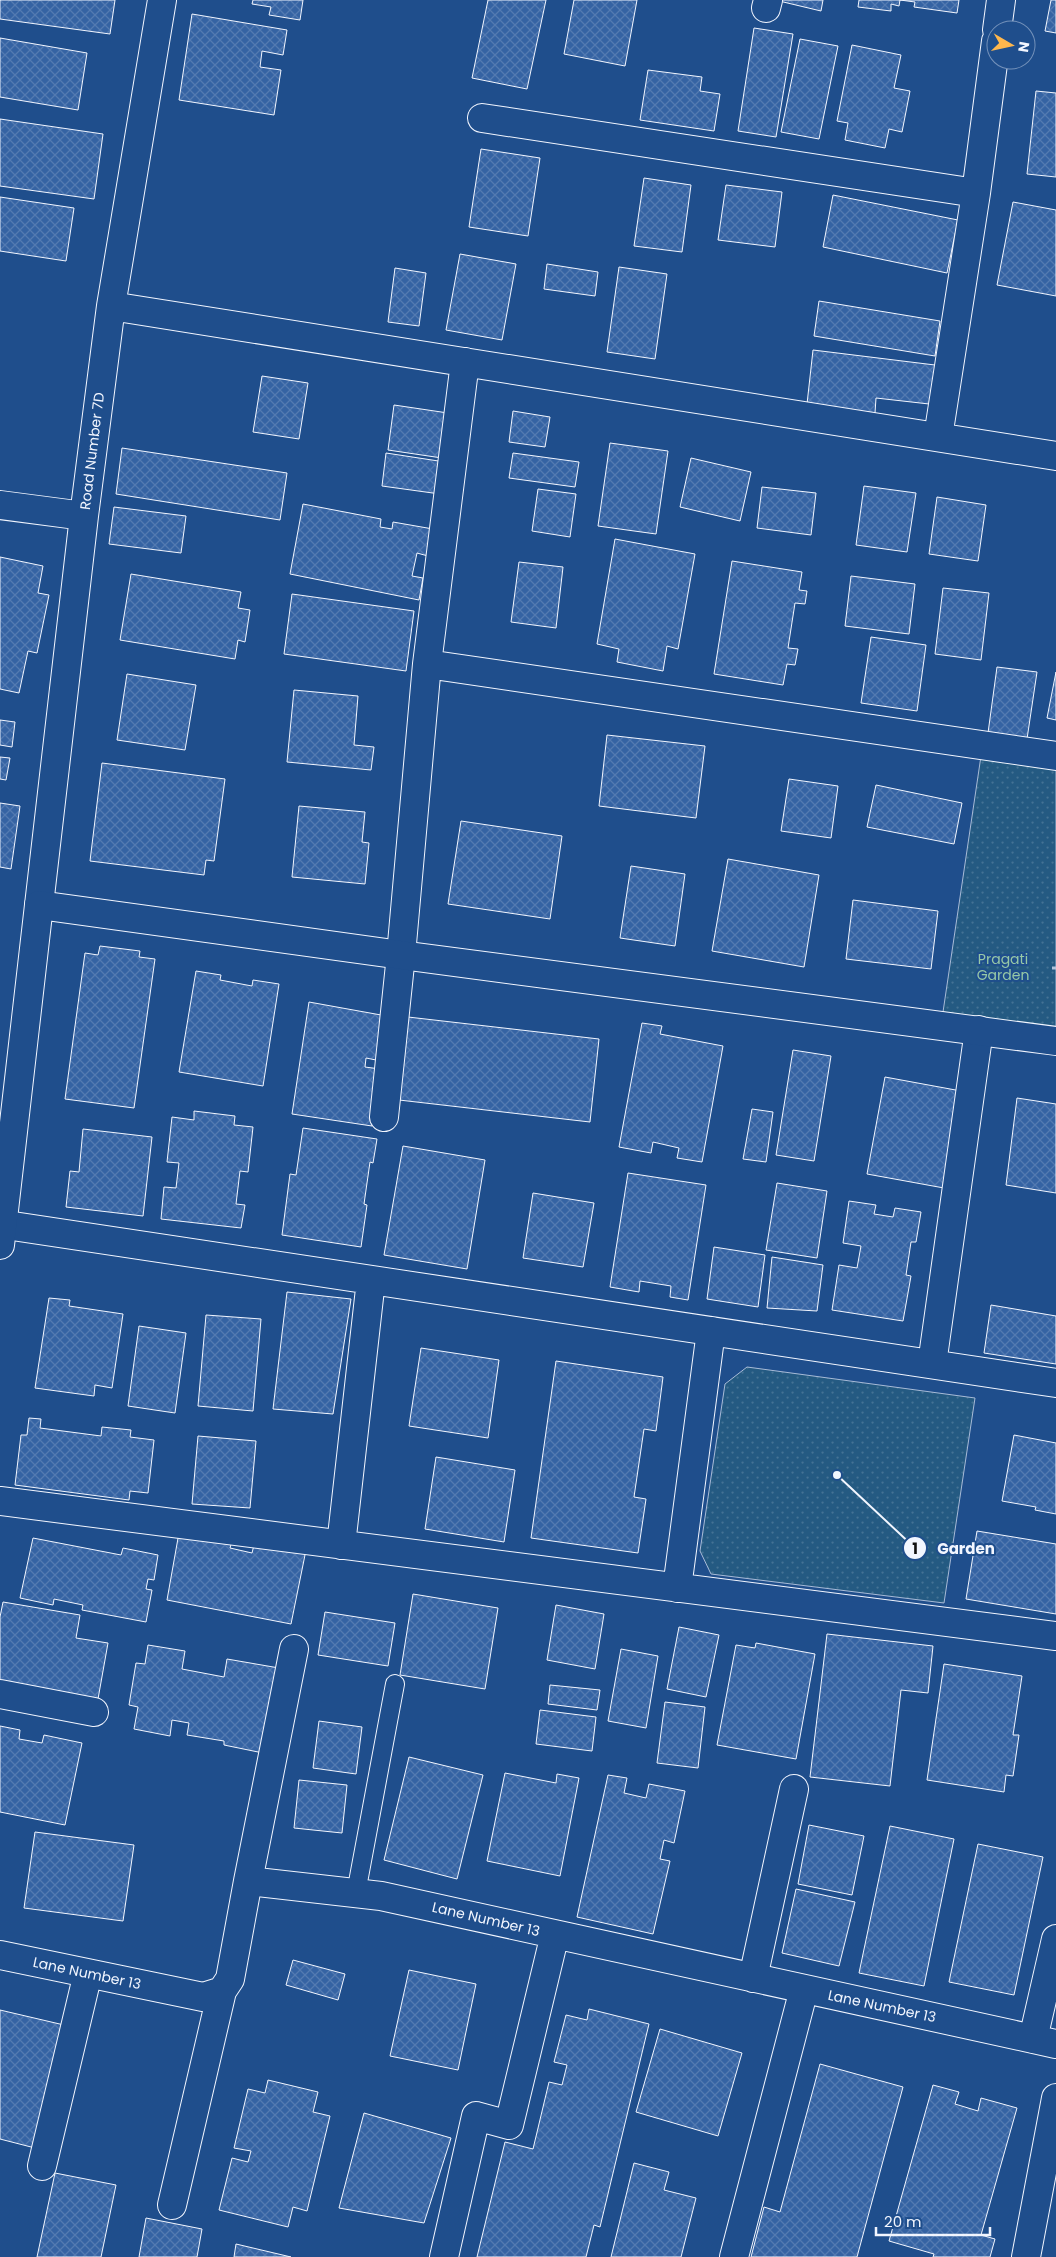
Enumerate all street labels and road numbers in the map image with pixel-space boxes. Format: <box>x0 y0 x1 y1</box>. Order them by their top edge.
street label: Road Number 7D <box>75 391 109 511</box>
street label: Lane Number 13 <box>430 1897 542 1941</box>
street label: Lane Number 13 <box>31 1952 143 1994</box>
street label: Lane Number 13 <box>826 1985 938 2027</box>

